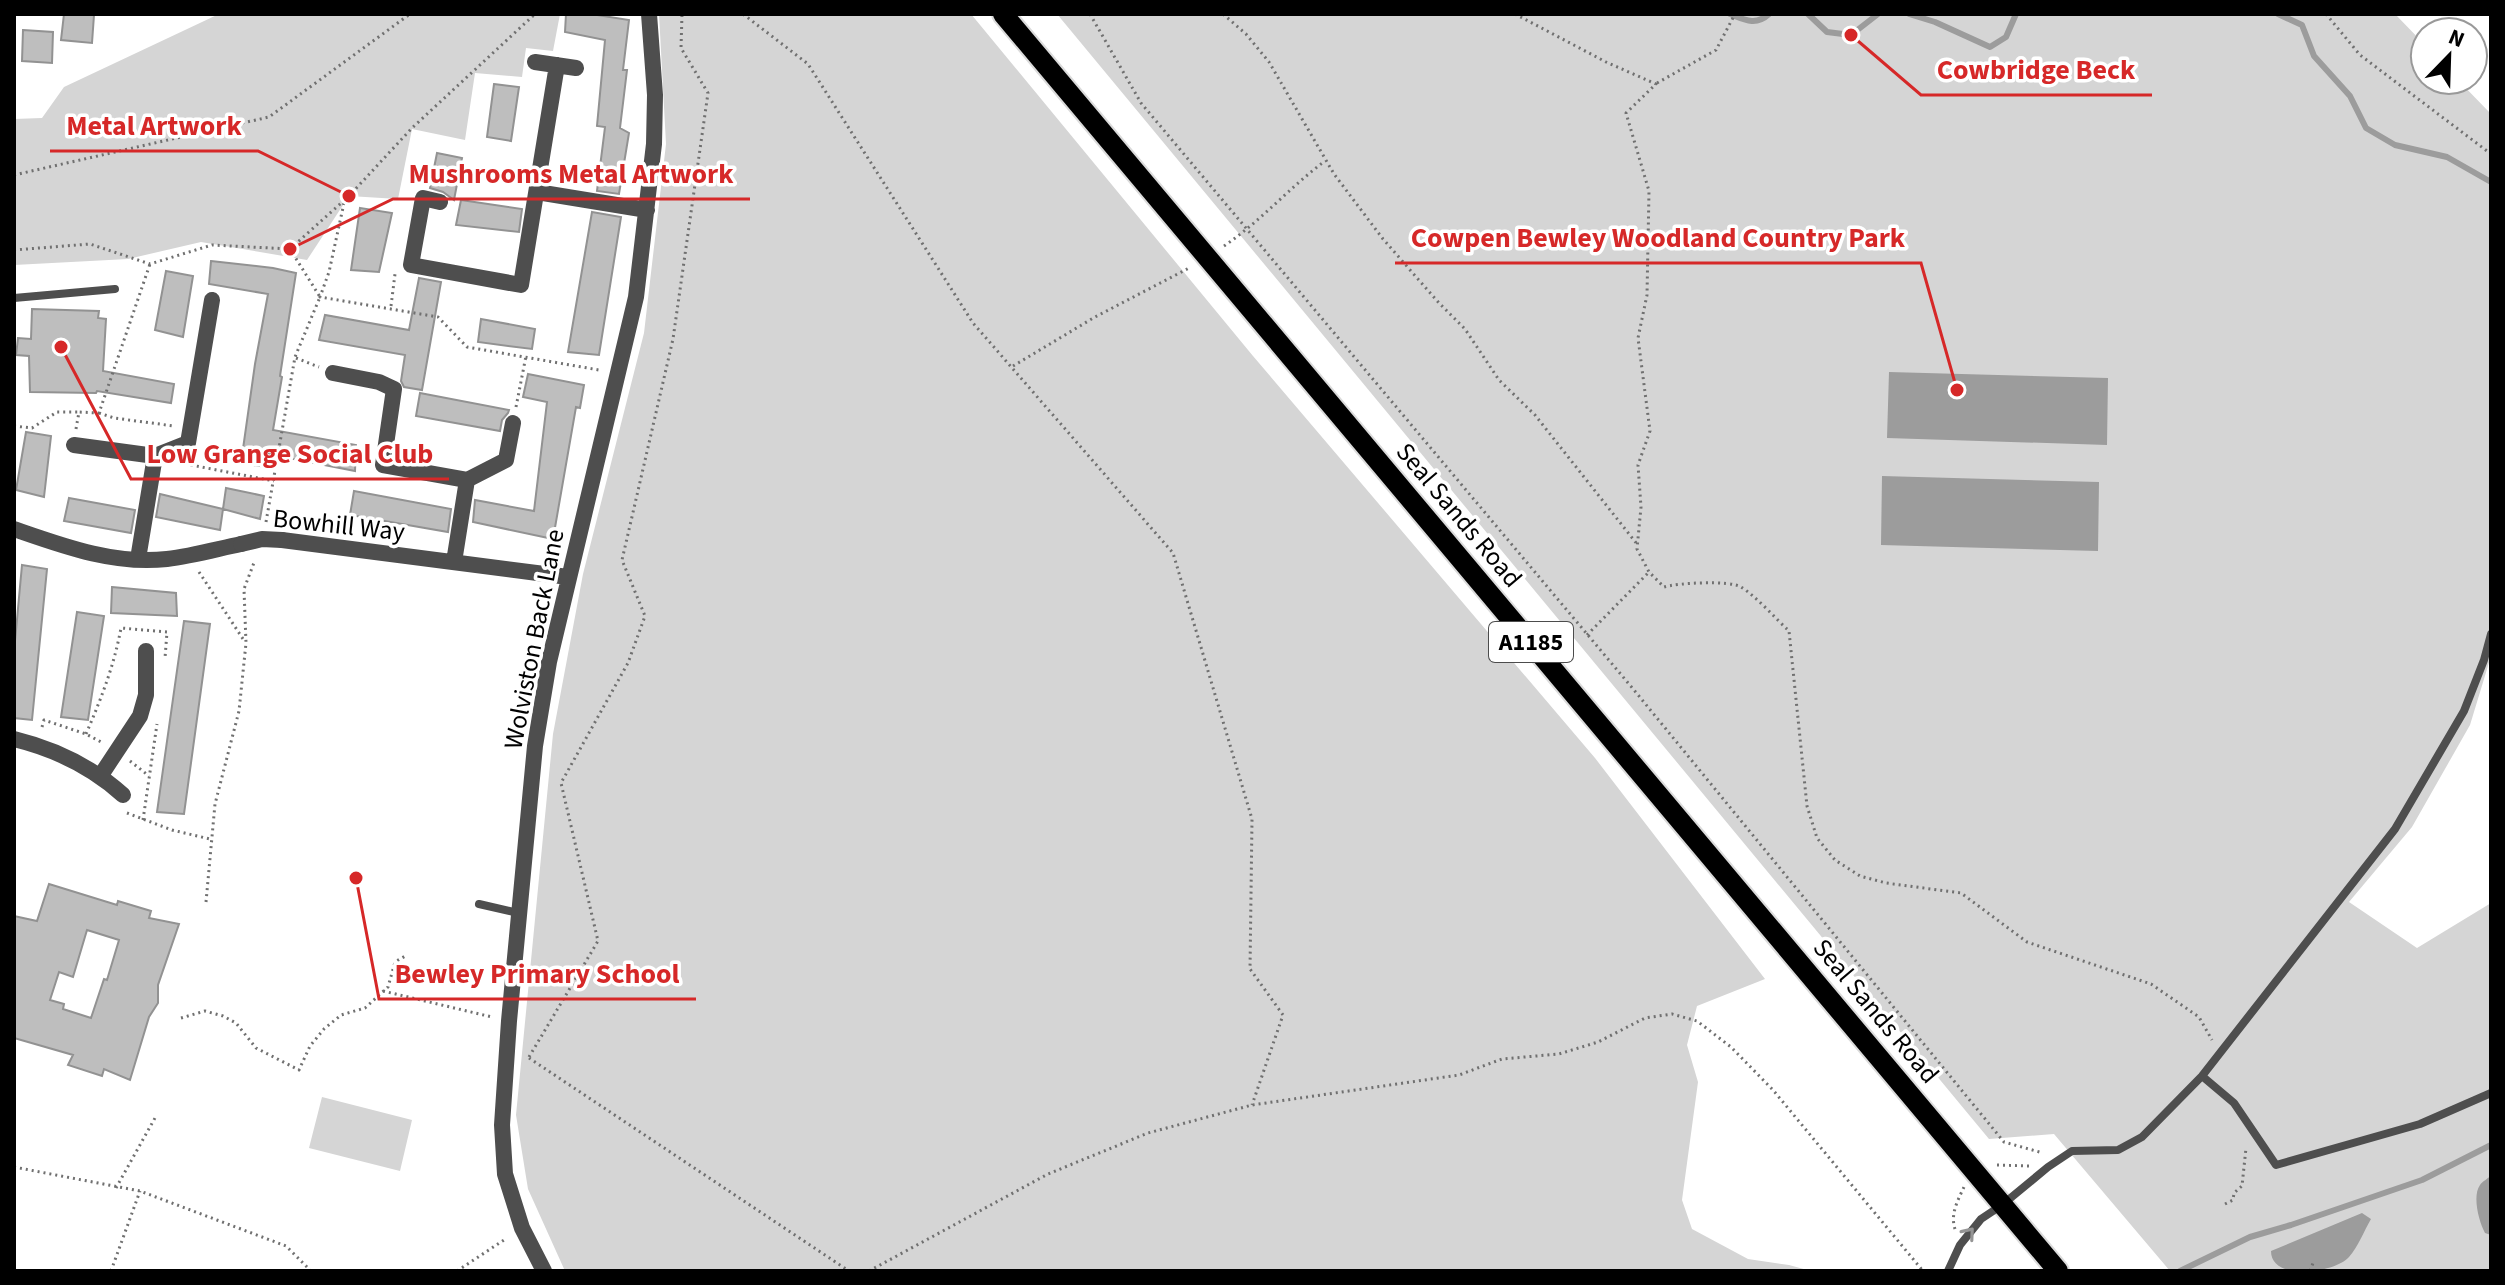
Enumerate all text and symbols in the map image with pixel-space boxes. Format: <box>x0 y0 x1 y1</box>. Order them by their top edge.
north arrow <box>2409 16 2489 96</box>
text: N <box>2443 21 2469 56</box>
callout: Cowbridge Beck <box>1921 43 2152 95</box>
text: Cowbridge Beck <box>1937 50 2136 90</box>
callout: Metal Artwork <box>50 99 258 151</box>
text: Metal Artwork <box>66 106 242 146</box>
callout: Mushrooms Metal Artwork <box>393 147 750 199</box>
text: Mushrooms Metal Artwork <box>408 154 734 194</box>
callout: Cowpen Bewley Woodland Country Park <box>1395 211 1921 263</box>
text: Cowpen Bewley Woodland Country Park <box>1411 218 1906 258</box>
callout: Low Grange Social Club <box>131 427 449 479</box>
text: Low Grange Social Club <box>147 434 433 474</box>
street label: Seal Sands Road <box>1387 435 1531 595</box>
street label: Bowhill Way <box>271 500 407 550</box>
street label: Wolviston Back Lane <box>495 526 573 752</box>
road number: A1185 <box>1489 622 1573 662</box>
street label: Seal Sands Road <box>1804 931 1948 1091</box>
callout: Bewley Primary School <box>379 947 696 999</box>
text: Bewley Primary School <box>394 954 680 994</box>
one-way arrow <box>1959 1228 1974 1242</box>

